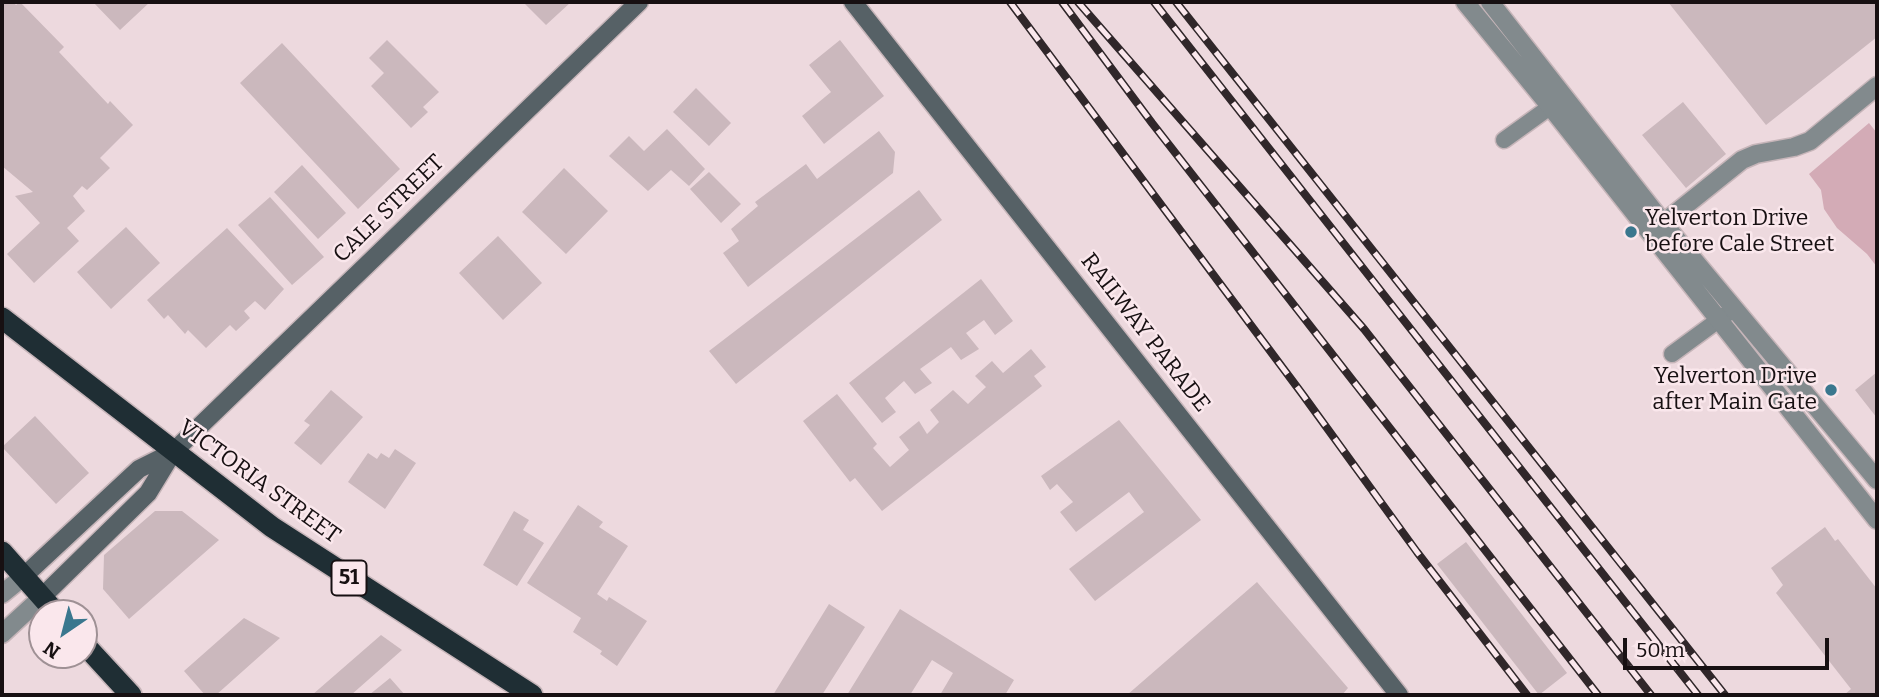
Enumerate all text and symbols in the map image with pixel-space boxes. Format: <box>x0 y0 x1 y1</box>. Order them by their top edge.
street label: CALE STREET <box>328 149 450 269</box>
place label: Yelverton Drive before Cale Street <box>1645 205 1834 259</box>
marker: Yelverton Drive before Cale Street <box>1623 224 1639 240</box>
street label: RAILWAY PARADE <box>1074 248 1216 418</box>
place label: Yelverton Drive after Main Gate <box>1652 363 1817 417</box>
marker: Yelverton Drive after Main Gate <box>1823 382 1839 398</box>
street label: VICTORIA STREET <box>173 414 345 550</box>
road number: 51 <box>332 560 366 596</box>
north arrow <box>28 599 98 669</box>
scale bar <box>1627 624 1834 668</box>
text: N <box>39 636 64 664</box>
text: 50 m <box>1636 637 1685 663</box>

